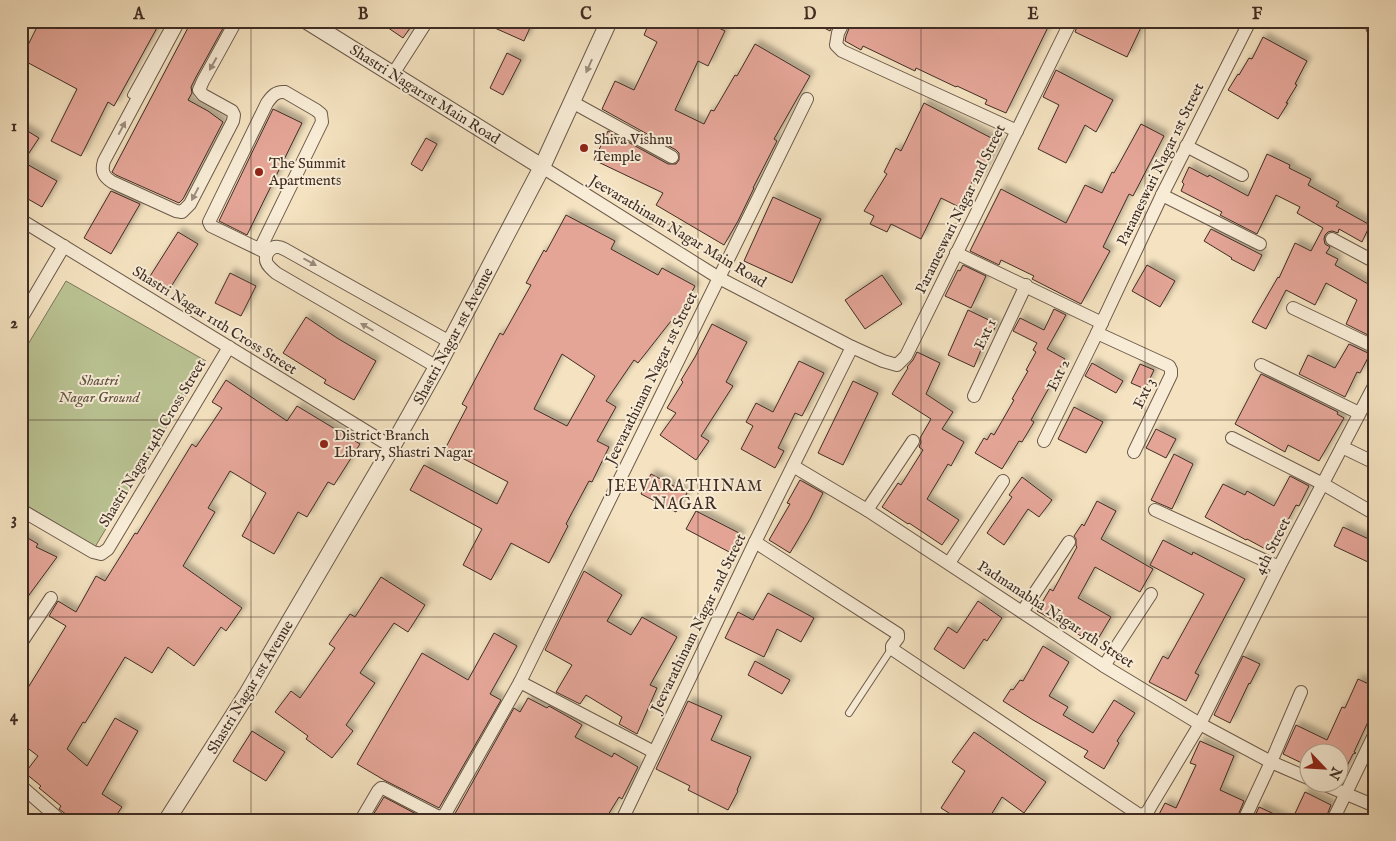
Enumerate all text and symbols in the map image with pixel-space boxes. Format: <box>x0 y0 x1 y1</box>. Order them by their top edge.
text: A <box>133 5 146 25</box>
text: B <box>358 5 369 25</box>
text: C <box>580 5 592 25</box>
text: D <box>804 5 817 25</box>
text: E <box>1027 5 1039 25</box>
text: F <box>1252 5 1263 25</box>
street label: Shastri Nagar1st Main Road <box>346 40 504 149</box>
one-way arrow <box>208 57 217 71</box>
one-way arrow <box>584 59 592 73</box>
street label: Parameswari Nagar 1st Street <box>1113 80 1208 249</box>
text: 1 <box>11 117 17 137</box>
one-way arrow <box>118 121 126 135</box>
street label: Parameswari Nagar 2nd Street <box>911 122 1010 297</box>
place label: Shiva Vishnu Temple <box>594 130 673 166</box>
marker: Shiva Vishnu Temple <box>578 142 590 154</box>
place label: The Summit Apartments <box>268 154 346 190</box>
marker: The Summit Apartments <box>253 166 265 178</box>
street label: Jeevarathinam Nagar Main Road <box>584 170 771 292</box>
one-way arrow <box>191 187 199 201</box>
one-way arrow <box>303 258 316 267</box>
street label: Shastri Nagar 11th Cross Street <box>129 262 301 379</box>
street label: Shastri Nagar 1st Avenue <box>409 264 498 408</box>
street label: Jeevarathinam Nagar 1st Street <box>600 289 702 470</box>
text: 2 <box>10 314 18 334</box>
street label: Ext 1 <box>970 316 1001 353</box>
one-way arrow <box>361 322 374 331</box>
street label: Shastri Nagar 14th Cross Street <box>95 356 210 531</box>
street label: Ext 2 <box>1043 356 1074 394</box>
park label: Shastri Nagar Ground <box>58 371 141 408</box>
street label: Ext 3 <box>1129 375 1160 412</box>
place label: District Branch Library, Shastri Nagar <box>334 426 473 462</box>
marker: District Branch Library, Shastri Nagar <box>318 438 330 450</box>
district label: JEEVARATHINAM NAGAR <box>605 477 763 515</box>
text: 3 <box>11 510 17 530</box>
street label: 4th Street <box>1250 515 1295 578</box>
street label: Jeevarathinam Nagar 2nd Street <box>646 530 750 718</box>
street label: Padmanabha Nagar 5th Street <box>974 557 1138 672</box>
street label: Shastri Nagar 1st Avenue <box>203 617 298 758</box>
text: 4 <box>10 707 19 727</box>
north arrow <box>1298 744 1348 794</box>
text: N <box>1324 763 1346 782</box>

